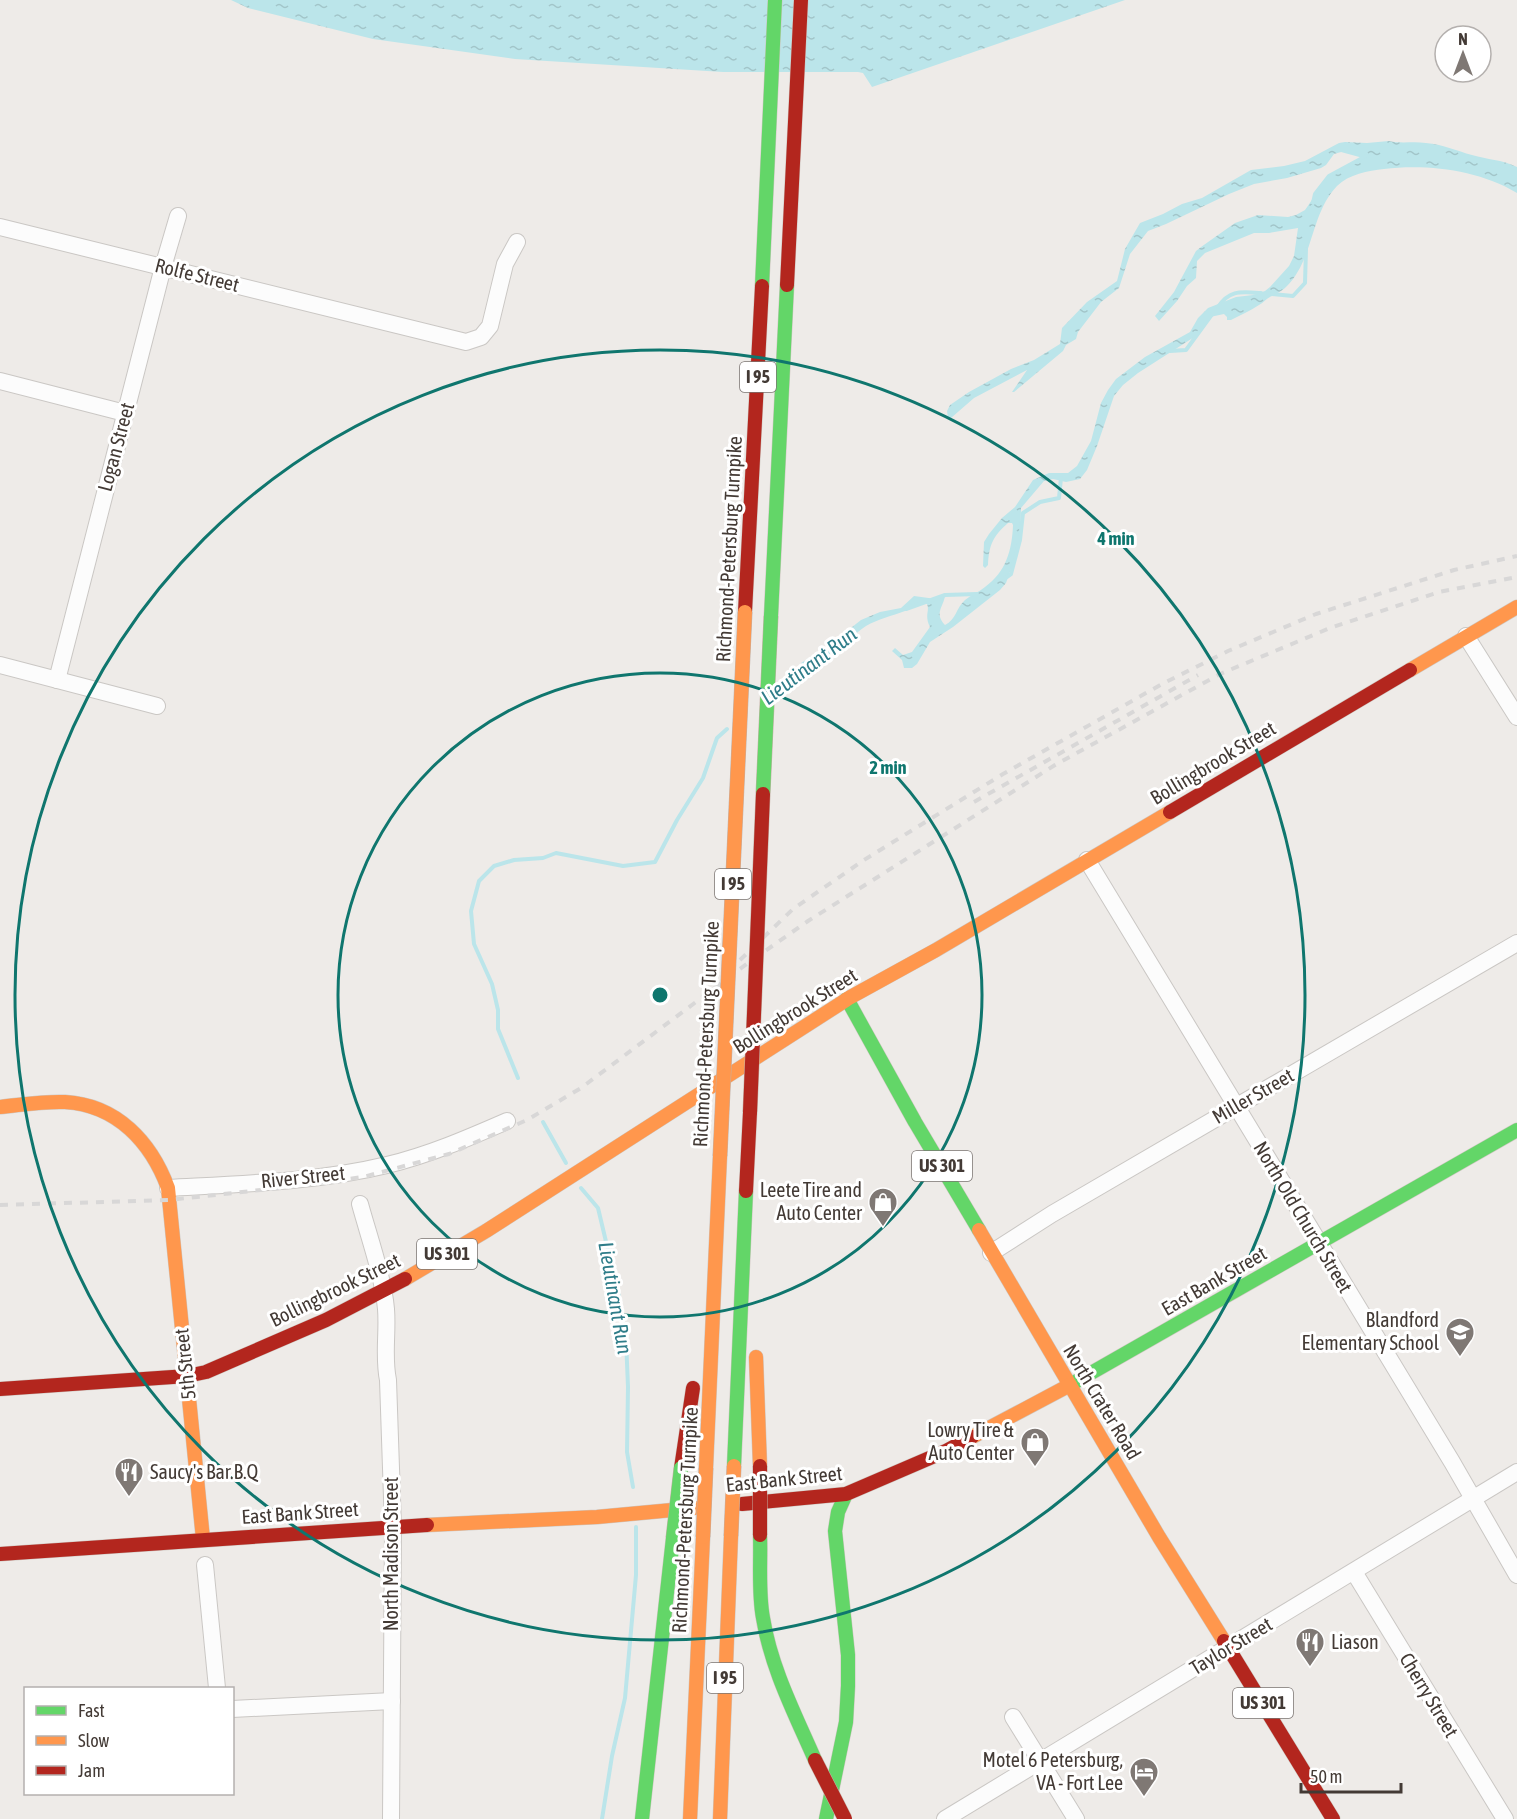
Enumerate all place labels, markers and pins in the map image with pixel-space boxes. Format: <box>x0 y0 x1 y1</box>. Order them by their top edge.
centre of rings <box>650 985 670 1005</box>
place label: Leete Tire and Auto Center <box>760 1178 863 1224</box>
shop icon: Leete Tire and Auto Center <box>867 1186 899 1228</box>
place label: Blandford Elementary School <box>1302 1308 1440 1354</box>
school or university icon: Blandford Elementary School <box>1444 1316 1476 1358</box>
place label: Lowry Tire & Auto Center <box>927 1418 1015 1464</box>
shop icon: Lowry Tire & Auto Center <box>1019 1426 1051 1468</box>
restaurant icon: Saucy's Bar.B.Q <box>113 1456 145 1498</box>
place label: Saucy's Bar.B.Q <box>150 1460 259 1483</box>
restaurant icon: Liason <box>1294 1626 1326 1668</box>
place label: Liason <box>1331 1630 1379 1653</box>
place label: Motel 6 Petersburg, VA - Fort Lee <box>983 1748 1123 1794</box>
hotel icon: Motel 6 Petersburg, VA - Fort Lee <box>1128 1756 1160 1798</box>

